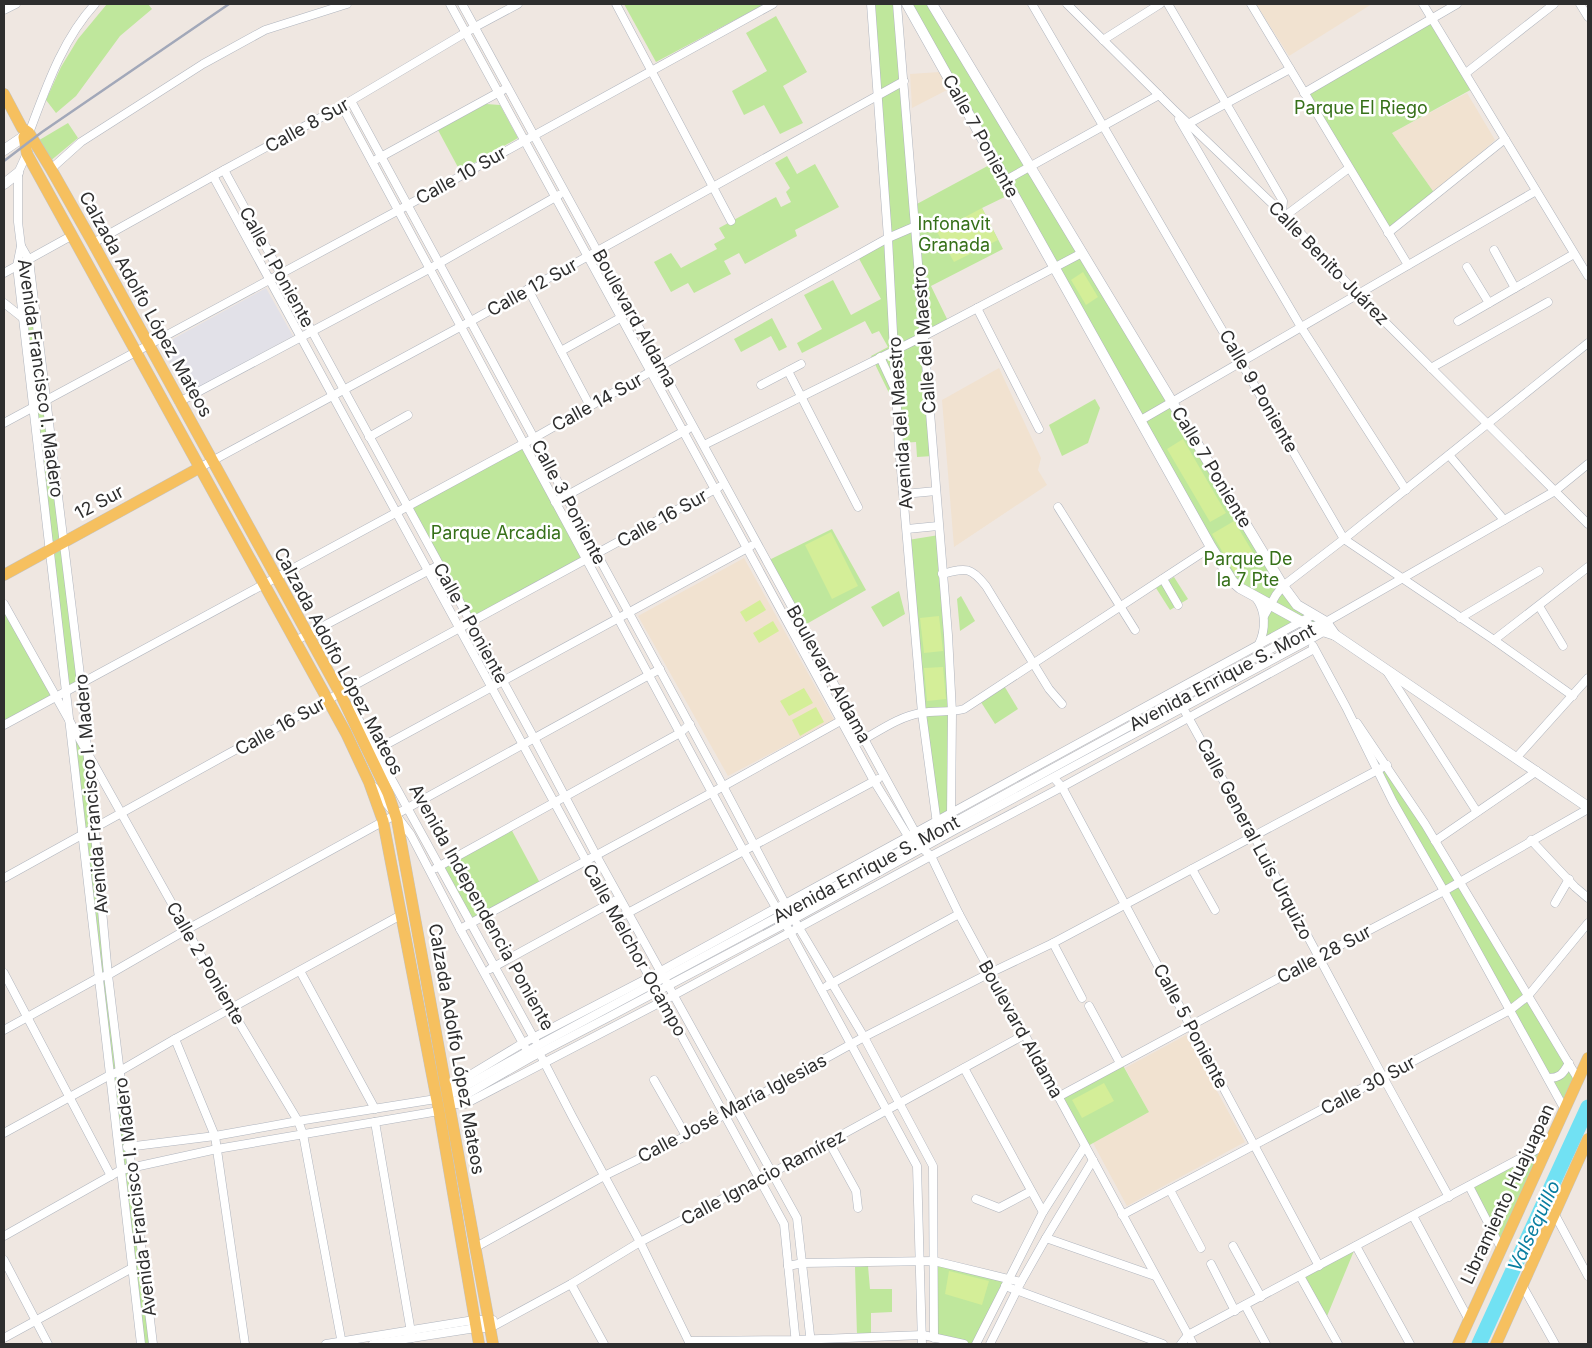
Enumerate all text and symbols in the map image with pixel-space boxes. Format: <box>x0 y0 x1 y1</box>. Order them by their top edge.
street label: Calle 7 Poniente <box>939 71 1023 201</box>
street label: Calle 8 Sur <box>261 93 353 157</box>
park label: Parque El Riego <box>1294 97 1428 118</box>
street label: Calle 10 Sur <box>412 141 510 208</box>
street label: Calzada Adolfo López Mateos <box>75 188 217 420</box>
street label: Calle Benito Juárez <box>1264 197 1394 329</box>
street label: Calle 1 Poniente <box>235 203 319 331</box>
park label: Infonavit Granada <box>917 213 991 255</box>
street label: Boulevard Aldama <box>588 245 682 391</box>
street label: Calle 12 Sur <box>483 254 581 320</box>
street label: Avenida Francisco I. Madero <box>14 257 68 499</box>
street label: Calle del Maestro <box>908 265 940 415</box>
street label: Calle 9 Poniente <box>1215 326 1303 456</box>
street label: Avenida del Maestro <box>883 336 917 510</box>
street label: Calle 14 Sur <box>548 368 646 436</box>
street label: Calle 7 Poniente <box>1168 403 1256 531</box>
street label: Calle 3 Poniente <box>527 436 611 568</box>
street label: 12 Sur <box>71 480 127 524</box>
street label: Calle 16 Sur <box>613 484 711 551</box>
park label: Parque Arcadia <box>431 522 561 543</box>
street label: Calzada Adolfo López Mateos <box>270 544 408 778</box>
park label: Parque De la 7 Pte <box>1204 548 1292 590</box>
street label: Calle 1 Poniente <box>429 559 513 687</box>
street label: Boulevard Aldama <box>782 601 876 747</box>
street label: Avenida Enrique S. Mont <box>1125 619 1319 735</box>
street label: Avenida Francisco I. Madero <box>70 673 112 915</box>
street label: Calle 16 Sur <box>231 692 329 759</box>
street label: Calle General Luis Urquizo <box>1193 735 1317 943</box>
street label: Avenida Independencia Poniente <box>405 780 559 1034</box>
street label: Avenida Enrique S. Mont <box>769 811 963 927</box>
street label: Calle Melchor Ocampo <box>579 860 691 1040</box>
street label: Calle 2 Poniente <box>162 898 250 1028</box>
street label: Calle 28 Sur <box>1273 920 1375 988</box>
street label: Calzada Adolfo López Mateos <box>425 922 489 1176</box>
street label: Boulevard Aldama <box>974 956 1068 1102</box>
street label: Calle 5 Poniente <box>1149 960 1233 1092</box>
street label: Calle José María Iglesias <box>634 1049 830 1167</box>
street label: Calle 30 Sur <box>1317 1051 1419 1119</box>
street label: Avenida Francisco I. Madero <box>110 1076 160 1318</box>
street label: Libramiento Huajuapan <box>1456 1101 1558 1287</box>
street label: Calle Ignacio Ramírez <box>677 1125 849 1229</box>
water label: Valsequillo <box>1503 1177 1565 1275</box>

